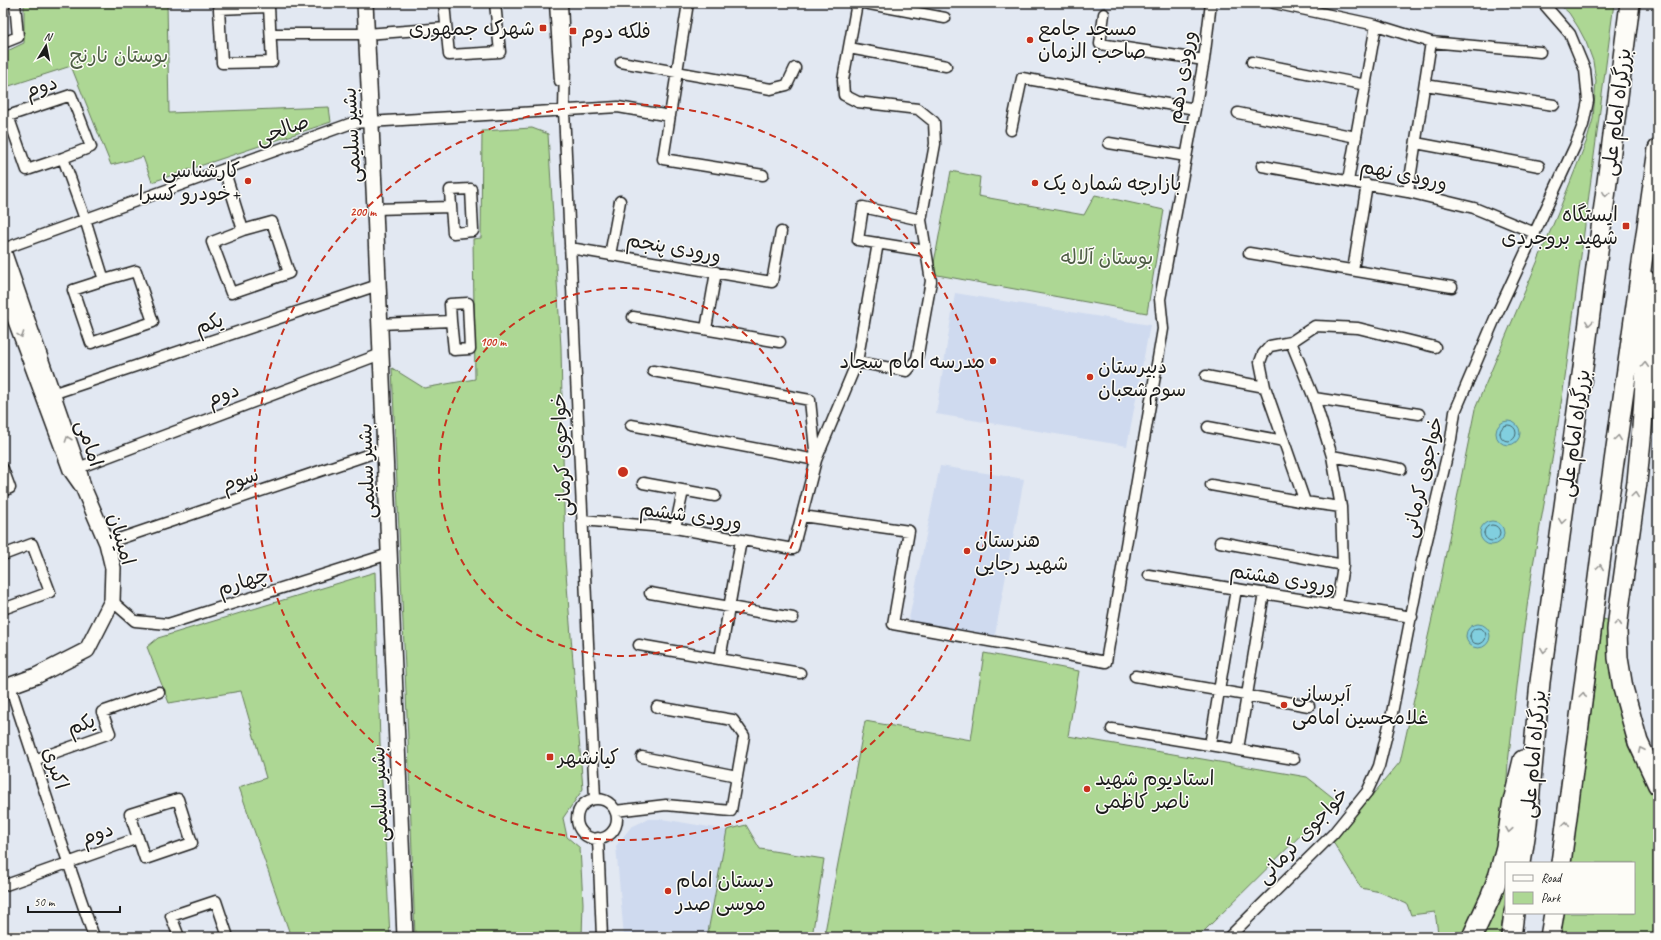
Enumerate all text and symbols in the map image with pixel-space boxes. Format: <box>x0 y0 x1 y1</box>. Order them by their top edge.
place label: شهرک جمهوری <box>409 16 535 42</box>
place label: مسجد جامع صاحب الزمان <box>1038 16 1146 64</box>
place label: فلکه دوم <box>581 19 651 47</box>
marker: شهرک جمهوری <box>538 23 548 33</box>
north arrow <box>26 26 66 66</box>
marker: فلکه دوم <box>568 26 578 36</box>
text: N <box>43 29 54 44</box>
street label: ورودی دهم <box>1162 29 1203 126</box>
marker: مسجد جامع صاحب الزمان <box>1025 35 1035 45</box>
park label: بوستان نارنج <box>70 43 168 69</box>
street label: بزرگراه امام علی <box>1596 47 1639 178</box>
street label: دوم <box>22 70 61 106</box>
street label: بشیر سلیمی <box>337 87 366 183</box>
street label: صالحی <box>252 108 312 151</box>
street label: ورودی نهم <box>1358 153 1450 198</box>
place label: کارشناسی خودرو کسرا+ <box>138 158 241 206</box>
place label: بازارچه شماره یک <box>1043 171 1182 196</box>
marker: کارشناسی خودرو کسرا+ <box>243 176 253 186</box>
marker: بازارچه شماره یک <box>1030 178 1040 188</box>
one-way arrow <box>1602 191 1611 197</box>
place label: ایستگاه شهید بروجردی <box>1501 202 1618 250</box>
text: 200 m <box>350 204 377 220</box>
marker: ایستگاه شهید بروجردی <box>1621 221 1631 231</box>
street label: ورودی پنجم <box>624 227 723 270</box>
park label: بوستان آلاله <box>1061 245 1153 270</box>
street label: یکم <box>192 307 227 342</box>
one-way arrow <box>1585 320 1594 326</box>
one-way arrow <box>17 332 25 339</box>
text: 100 m <box>480 334 507 350</box>
place label: مدرسه امام سجاد <box>840 349 985 376</box>
place label: دبیرستان سوم‌شعبان <box>1098 354 1186 405</box>
marker: مدرسه امام سجاد <box>988 356 998 366</box>
one-way arrow <box>1641 362 1650 368</box>
street label: بزرگراه امام علی <box>1553 368 1598 499</box>
marker: دبیرستان سوم‌شعبان <box>1085 372 1095 382</box>
street label: دوم <box>204 377 244 415</box>
street label: خواجوی کرمانی <box>546 393 577 517</box>
street label: خواجوی کرمانی <box>1396 414 1449 540</box>
street label: امامی <box>70 417 109 470</box>
street label: بشیر سلیمی <box>352 423 381 519</box>
one-way arrow <box>1613 435 1622 441</box>
one-way arrow <box>64 436 73 443</box>
street label: سوم <box>218 461 263 500</box>
centre of rings <box>616 465 630 479</box>
one-way arrow <box>1630 492 1639 498</box>
street label: ورودی ششم <box>638 496 744 537</box>
street label: امینیان <box>102 510 141 568</box>
one-way arrow <box>1557 518 1566 524</box>
place label: هنرستان شهید رجایی <box>975 528 1068 576</box>
marker: هنرستان شهید رجایی <box>962 546 972 556</box>
street label: ورودی هشتم <box>1228 558 1337 601</box>
street label: چهارم <box>214 561 273 603</box>
one-way arrow <box>1595 563 1604 570</box>
one-way arrow <box>1613 620 1622 626</box>
one-way arrow <box>1540 647 1549 653</box>
place label: آبرسانی غلامحسین امامی <box>1292 682 1429 730</box>
street label: بزرگراه امام علی <box>1515 689 1554 819</box>
one-way arrow <box>1578 692 1587 698</box>
marker: آبرسانی غلامحسین امامی <box>1279 700 1289 710</box>
street label: یکم <box>63 708 100 743</box>
street label: اکبری <box>37 744 74 792</box>
place label: کیانشهر <box>556 745 619 770</box>
street label: بشیر سلیمی <box>365 746 394 842</box>
one-way arrow <box>1638 747 1646 754</box>
marker: کیانشهر <box>545 752 555 762</box>
place label: استادیوم شهید ناصر کاظمی <box>1095 766 1215 814</box>
street label: خواجوی کرمانی <box>1251 782 1354 889</box>
marker: استادیوم شهید ناصر کاظمی <box>1082 784 1092 794</box>
street label: دوم <box>78 816 118 853</box>
one-way arrow <box>1561 821 1570 827</box>
one-way arrow <box>1505 827 1513 833</box>
legend <box>1505 862 1635 914</box>
place label: دبستان امام موسی صدر <box>674 868 774 916</box>
text: Road <box>1541 870 1563 886</box>
marker: دبستان امام موسی صدر <box>663 886 673 896</box>
scale bar <box>28 888 120 914</box>
text: Park <box>1541 890 1562 906</box>
text: 50 m <box>34 894 56 910</box>

